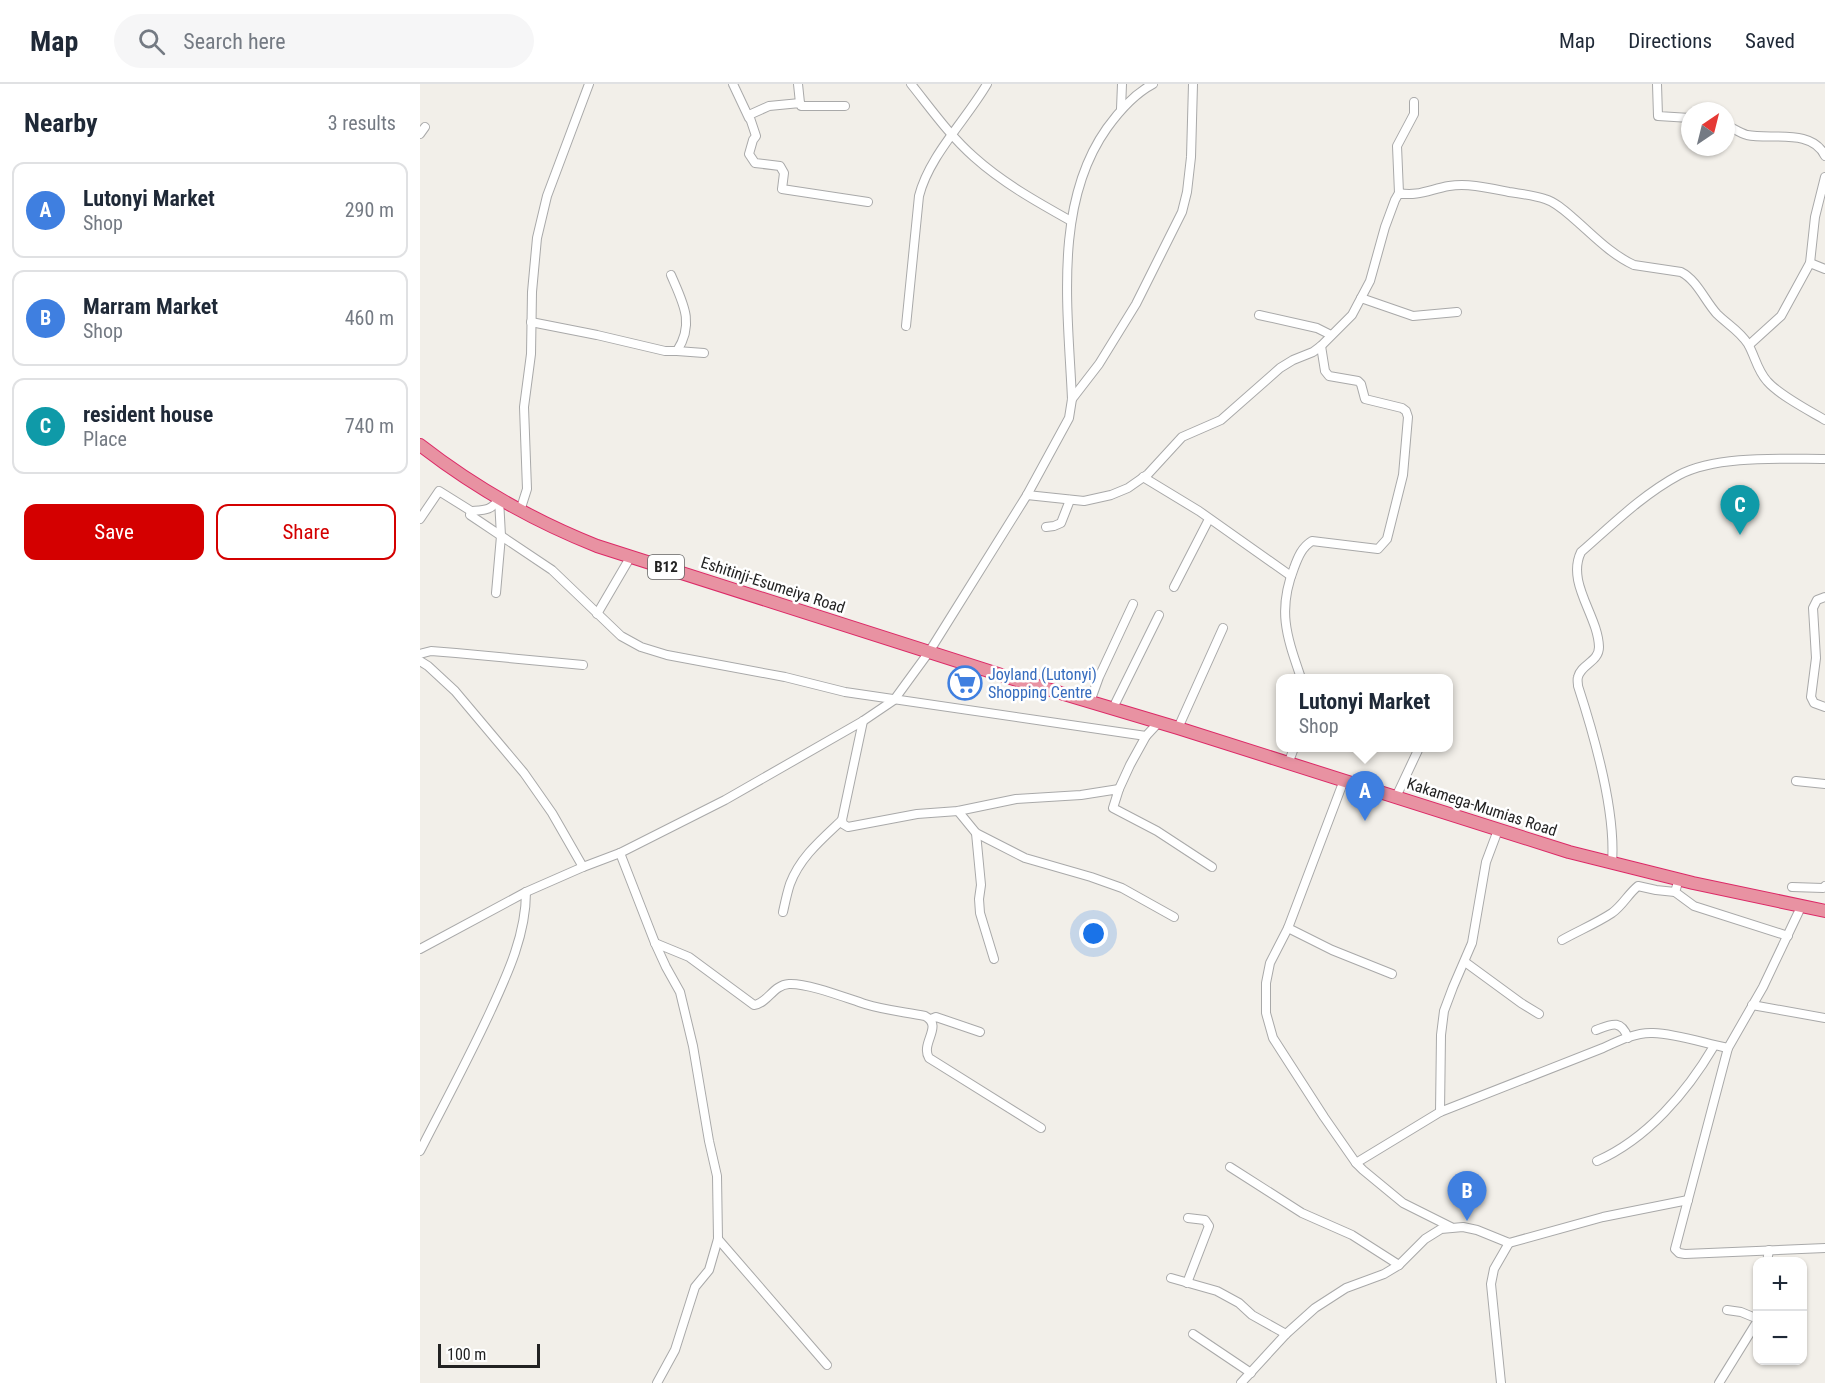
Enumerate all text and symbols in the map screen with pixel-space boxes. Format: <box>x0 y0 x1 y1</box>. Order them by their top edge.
search box <box>114 14 534 68</box>
text: Map <box>30 25 78 58</box>
icon: search <box>135 25 168 58</box>
text: Search here <box>183 29 286 54</box>
text: Map <box>1559 29 1595 53</box>
text: Directions <box>1628 29 1712 53</box>
text: Saved <box>1745 29 1795 53</box>
north arrow <box>1681 102 1735 156</box>
text: Nearby <box>24 108 98 138</box>
text: 3 results <box>328 111 396 135</box>
text: Lutonyi Market <box>83 186 215 211</box>
text: A <box>40 198 51 222</box>
text: 290 m <box>345 198 394 222</box>
text: Shop <box>83 211 123 235</box>
text: Marram Market <box>83 294 218 319</box>
text: B <box>40 306 51 330</box>
text: 460 m <box>345 306 394 330</box>
text: Shop <box>83 319 123 343</box>
text: resident house <box>83 402 213 427</box>
text: C <box>40 414 51 438</box>
text: 740 m <box>345 414 394 438</box>
text: Place <box>83 427 127 451</box>
pin: C <box>1720 486 1760 535</box>
button: Save <box>24 504 204 560</box>
button: Share <box>216 504 396 560</box>
street label: Eshitinji-Esumeiya Road <box>699 553 847 617</box>
road number: B12 <box>648 555 684 579</box>
supermarket icon: Joyland (Lutonyi) Shopping Centre <box>947 665 983 701</box>
place label: Joyland (Lutonyi) Shopping Centre <box>988 665 1097 702</box>
popup <box>1276 674 1453 752</box>
text: Lutonyi Market <box>1299 689 1430 714</box>
text: Shop <box>1299 714 1339 738</box>
pin: A <box>1346 772 1384 821</box>
street label: Kakamega-Mumias Road <box>1405 774 1559 840</box>
your location <box>1079 919 1108 948</box>
pin: B <box>1448 1172 1486 1221</box>
map controls <box>1753 1257 1807 1365</box>
button: + <box>1753 1257 1807 1311</box>
button: − <box>1753 1311 1807 1365</box>
scale bar <box>438 1341 540 1368</box>
text: 100 m <box>447 1345 486 1364</box>

